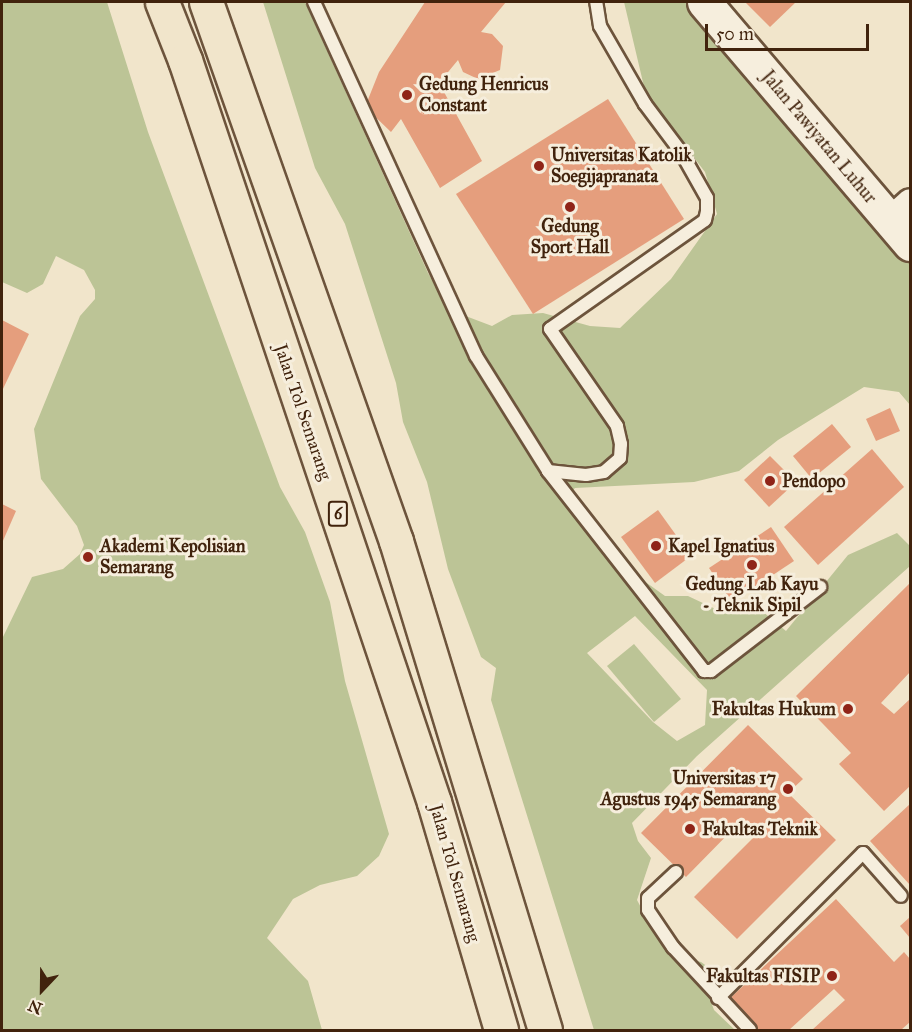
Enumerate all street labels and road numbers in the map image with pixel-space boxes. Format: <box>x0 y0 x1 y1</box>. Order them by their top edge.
street label: Jalan Pawiyatan Luhur <box>757 66 881 208</box>
street label: Jalan Tol Semarang <box>270 341 336 483</box>
road number: 6 <box>328 501 348 527</box>
street label: Jalan Tol Semarang <box>425 802 485 944</box>

